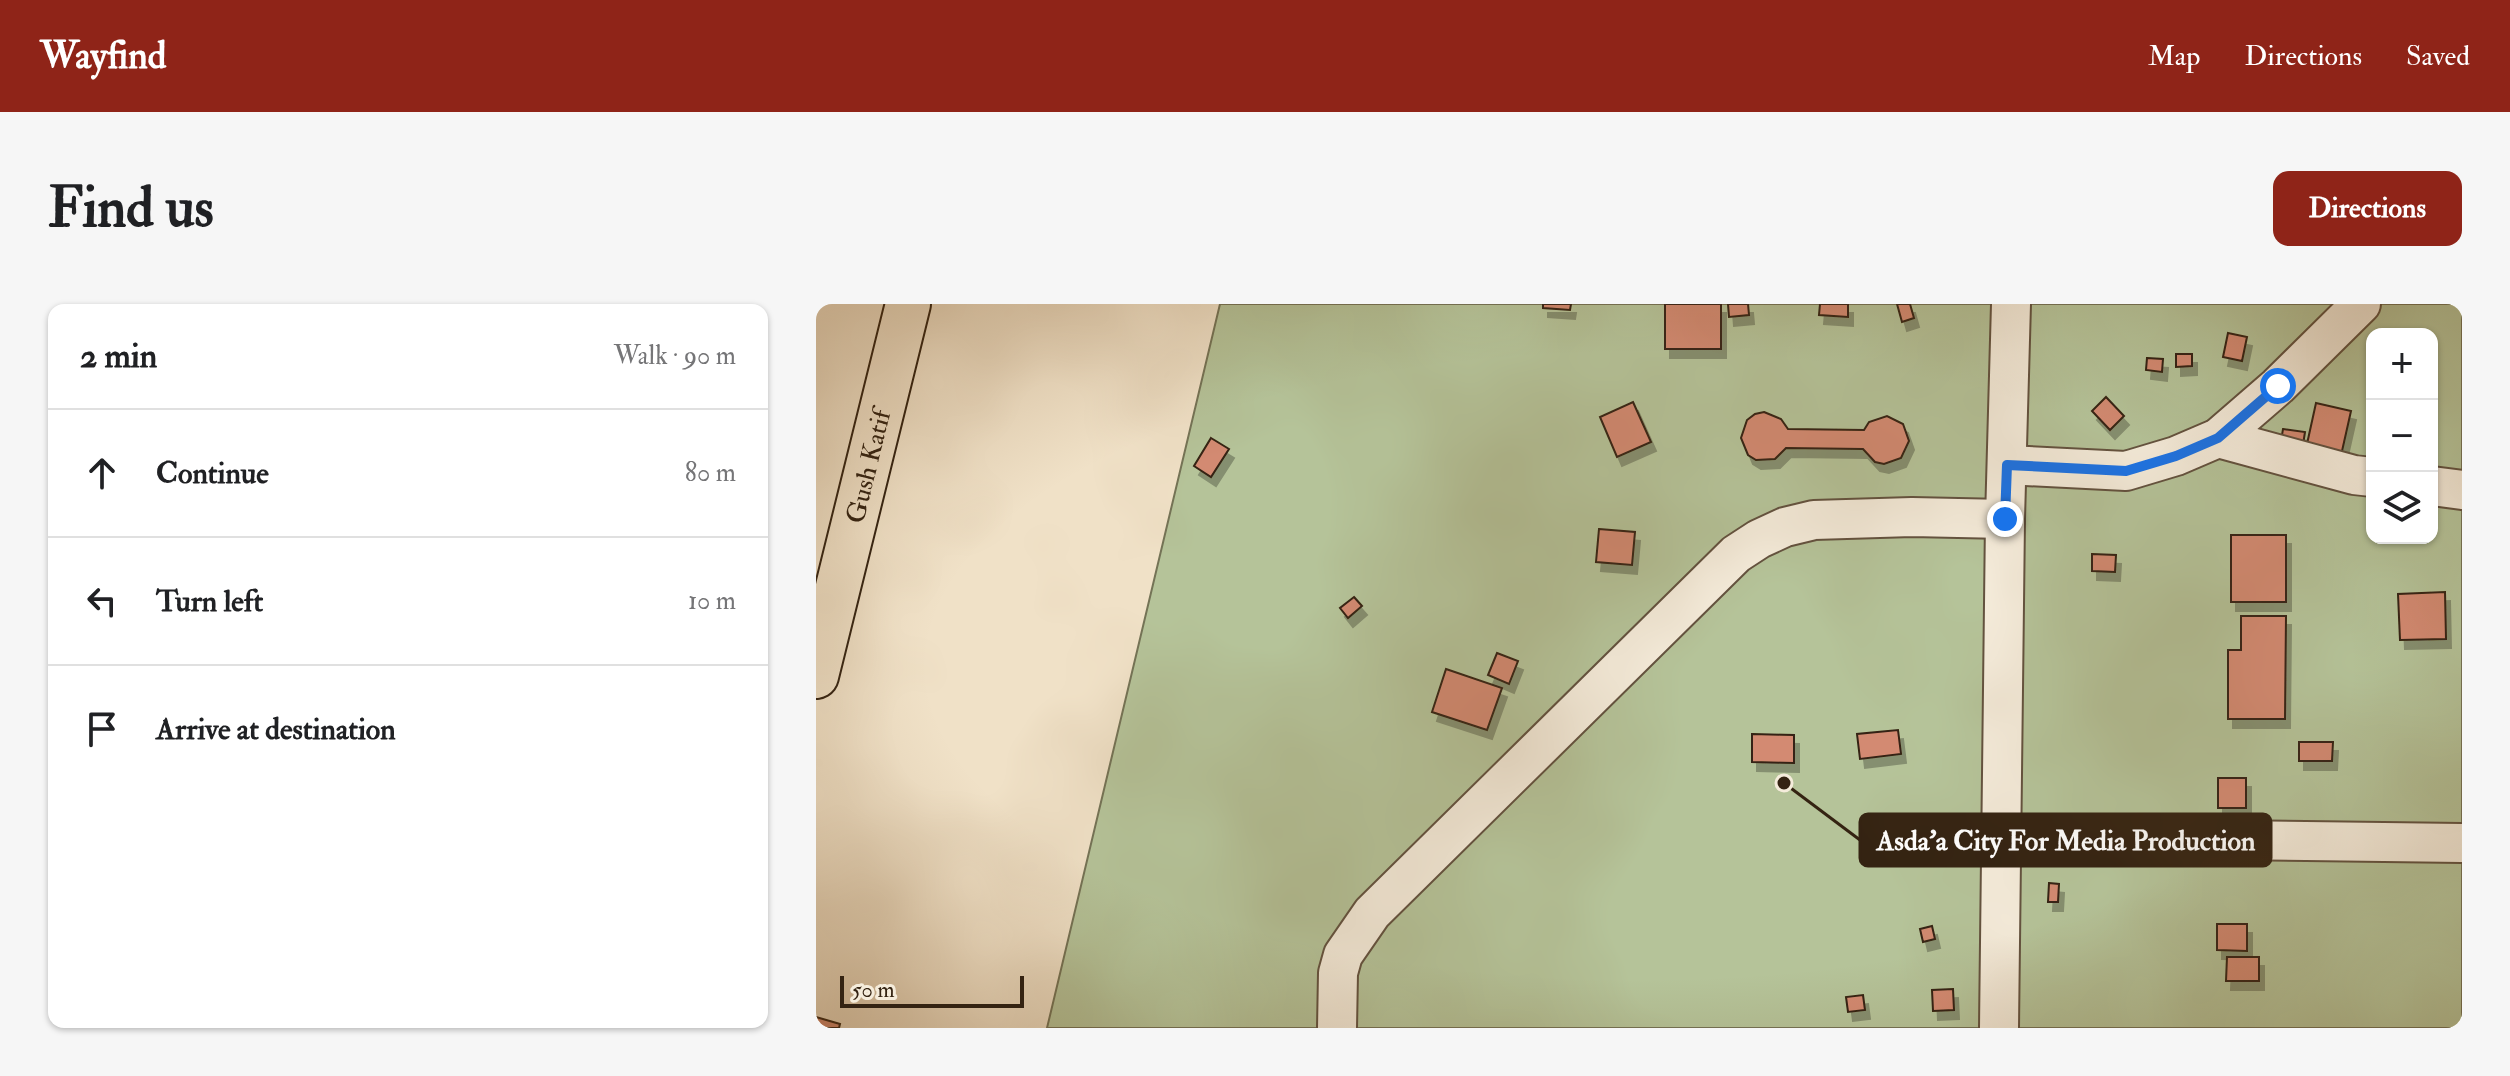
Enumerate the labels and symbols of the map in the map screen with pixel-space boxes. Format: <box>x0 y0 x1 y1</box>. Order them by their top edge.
route start <box>2260 368 2296 404</box>
street label: Gush Katif <box>839 403 899 527</box>
route end <box>1987 501 2023 537</box>
callout: Asda'a City For Media Production <box>1860 814 2271 866</box>
text: Asda'a City For Media Production <box>1876 824 2256 859</box>
scale bar <box>840 972 1024 1008</box>

